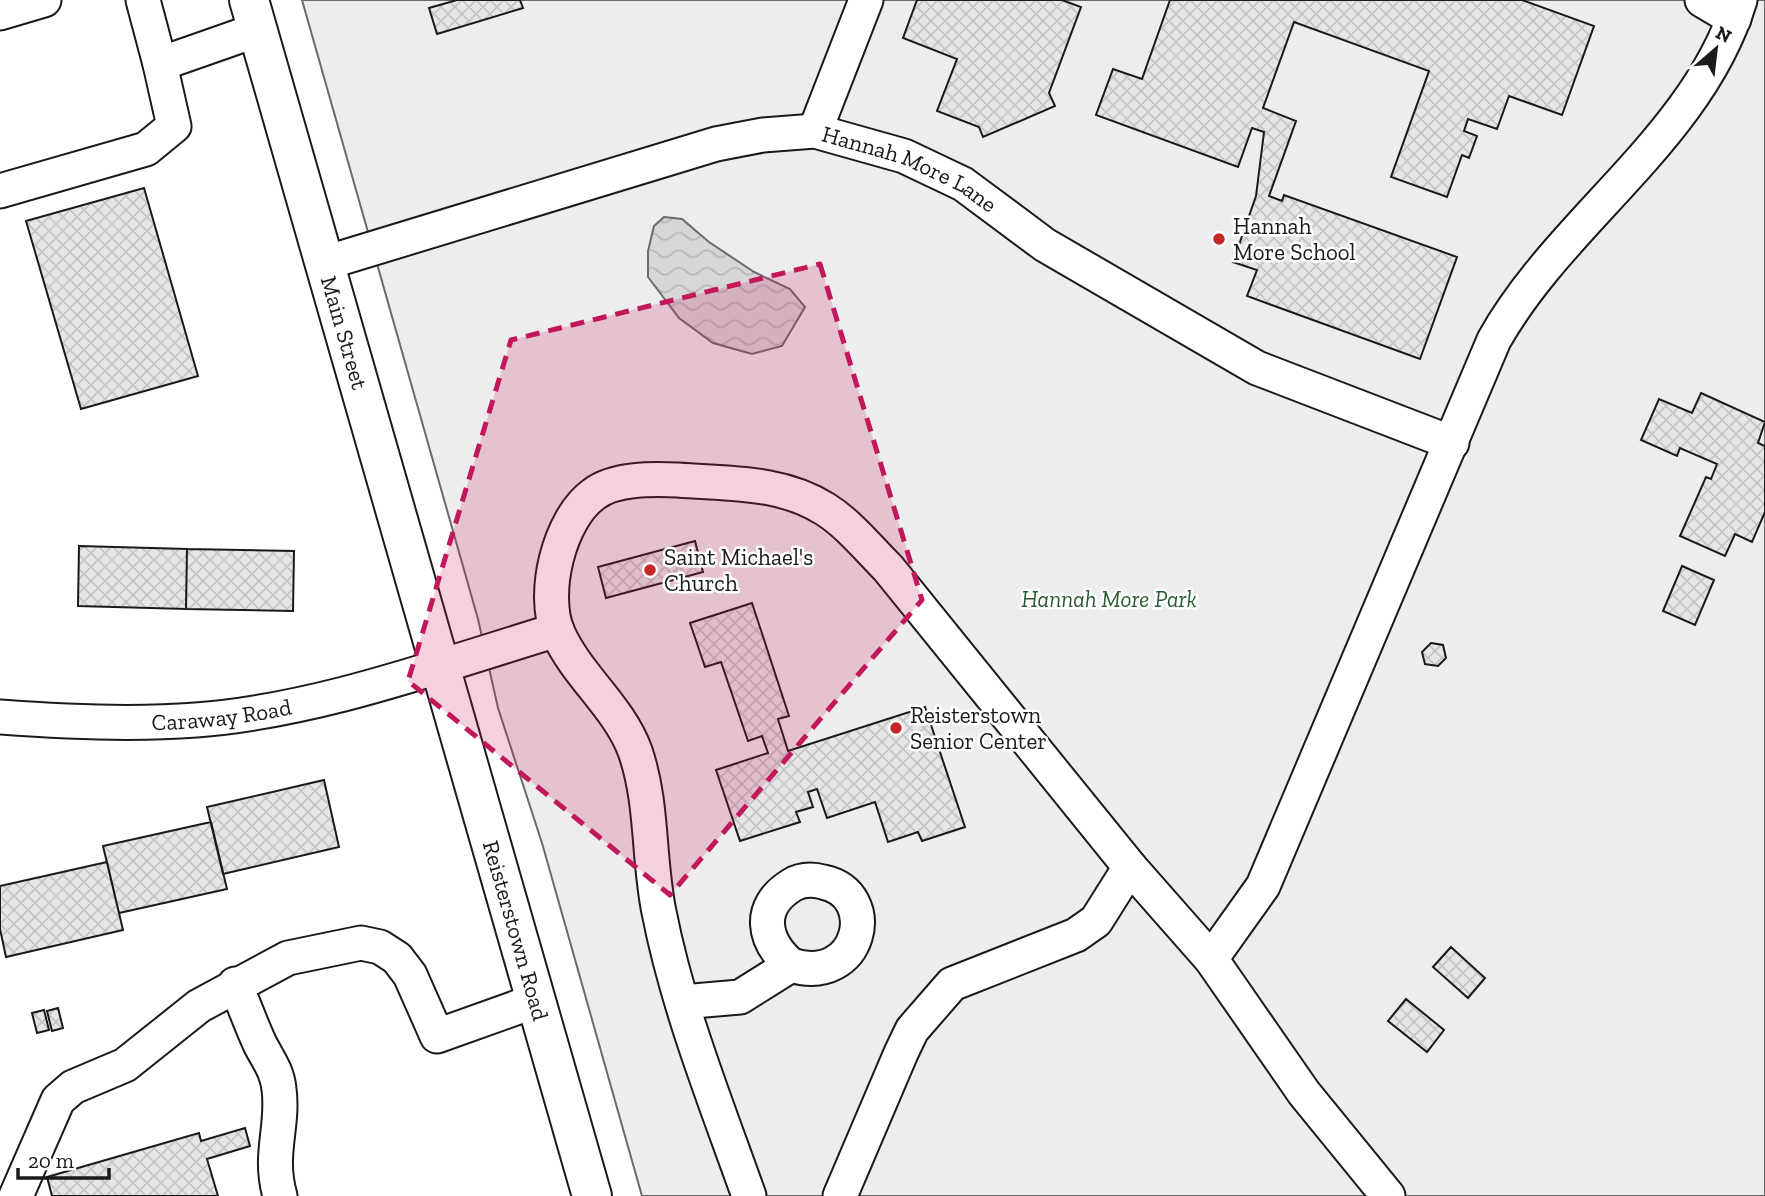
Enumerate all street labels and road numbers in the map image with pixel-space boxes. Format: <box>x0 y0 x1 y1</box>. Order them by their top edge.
street label: Hannah More Lane <box>819 120 1003 218</box>
street label: Main Street <box>315 273 374 393</box>
street label: Caraway Road <box>151 692 294 736</box>
street label: Reisterstown Road <box>477 837 555 1024</box>

